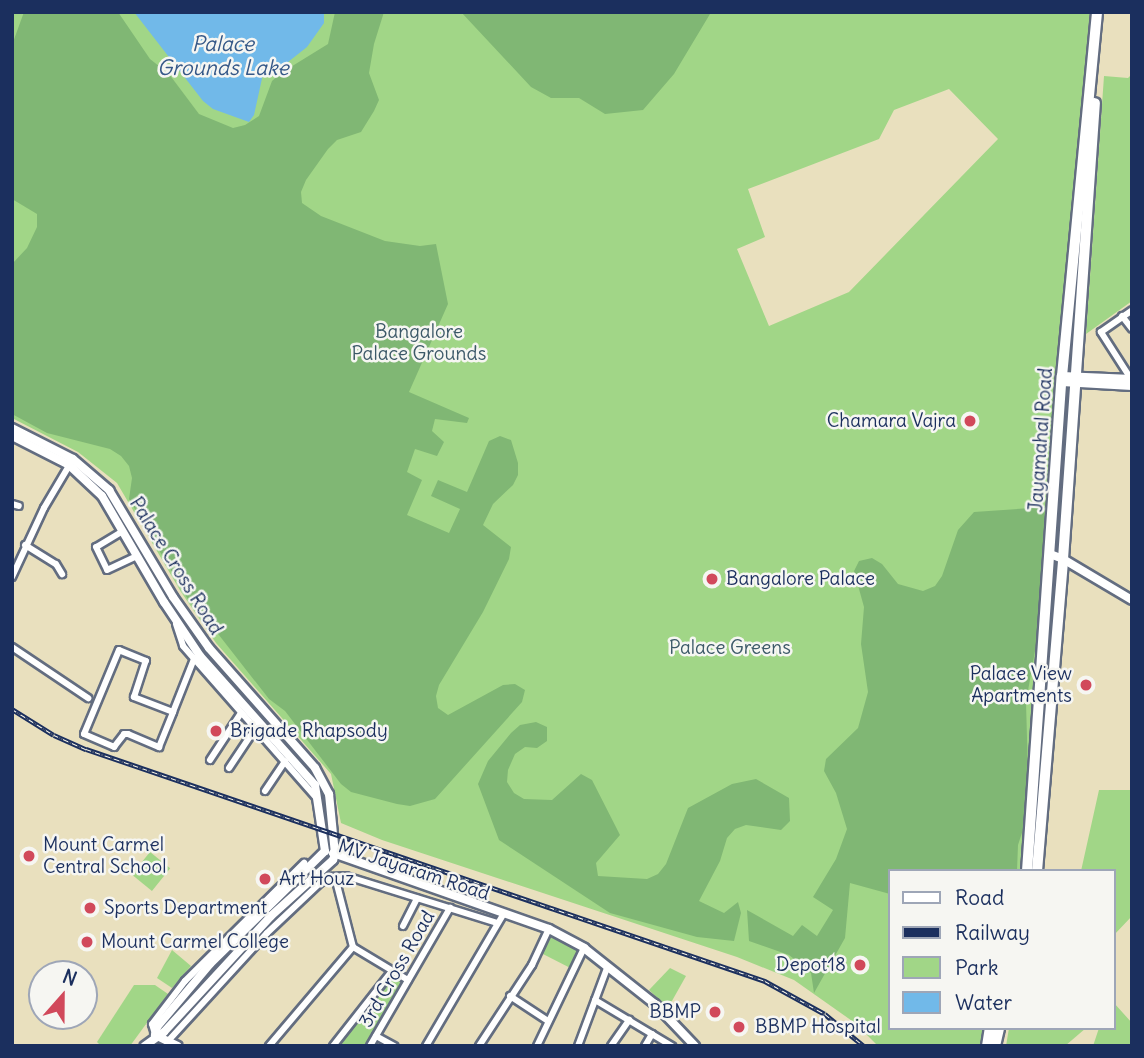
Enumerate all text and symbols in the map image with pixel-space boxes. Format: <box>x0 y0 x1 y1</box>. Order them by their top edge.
water label: Palace Grounds Lake <box>157 31 289 81</box>
park label: Bangalore Palace Grounds <box>352 321 486 365</box>
street label: Jayamahal Road <box>1025 367 1057 513</box>
place label: Chamara Vajra <box>827 410 956 432</box>
marker: Chamara Vajra <box>962 413 978 429</box>
street label: Palace Cross Road <box>124 493 228 639</box>
place label: Bangalore Palace <box>726 568 875 590</box>
marker: Bangalore Palace <box>704 571 720 587</box>
park label: Palace Greens <box>669 637 791 659</box>
place label: Palace View Apartments <box>970 663 1072 707</box>
marker: Palace View Apartments <box>1078 677 1094 693</box>
place label: Brigade Rhapsody <box>230 720 388 742</box>
marker: Brigade Rhapsody <box>208 723 224 739</box>
place label: Mount Carmel Central School <box>43 834 166 878</box>
street label: MV Jayaram Road <box>335 835 493 905</box>
marker: Mount Carmel Central School <box>21 848 37 864</box>
place label: Art Houz <box>279 868 354 890</box>
legend <box>888 869 1116 1030</box>
marker: Art Houz <box>257 871 273 887</box>
text: Road <box>955 884 1004 911</box>
place label: Sports Department <box>104 897 267 919</box>
marker: Sports Department <box>82 900 98 916</box>
street label: 3rd Cross Road <box>354 907 440 1031</box>
text: Railway <box>955 919 1030 946</box>
place label: Mount Carmel College <box>101 931 289 953</box>
marker: Mount Carmel College <box>79 934 95 950</box>
place label: Depot18 <box>776 954 846 976</box>
text: Park <box>955 954 998 981</box>
marker: Depot18 <box>852 957 868 973</box>
north arrow <box>28 960 98 1030</box>
text: N <box>59 964 80 991</box>
text: Water <box>955 989 1012 1016</box>
place label: BBMP <box>649 1001 701 1023</box>
marker: BBMP <box>707 1004 723 1020</box>
place label: BBMP Hospital <box>755 1016 881 1038</box>
marker: BBMP Hospital <box>729 1017 749 1037</box>

